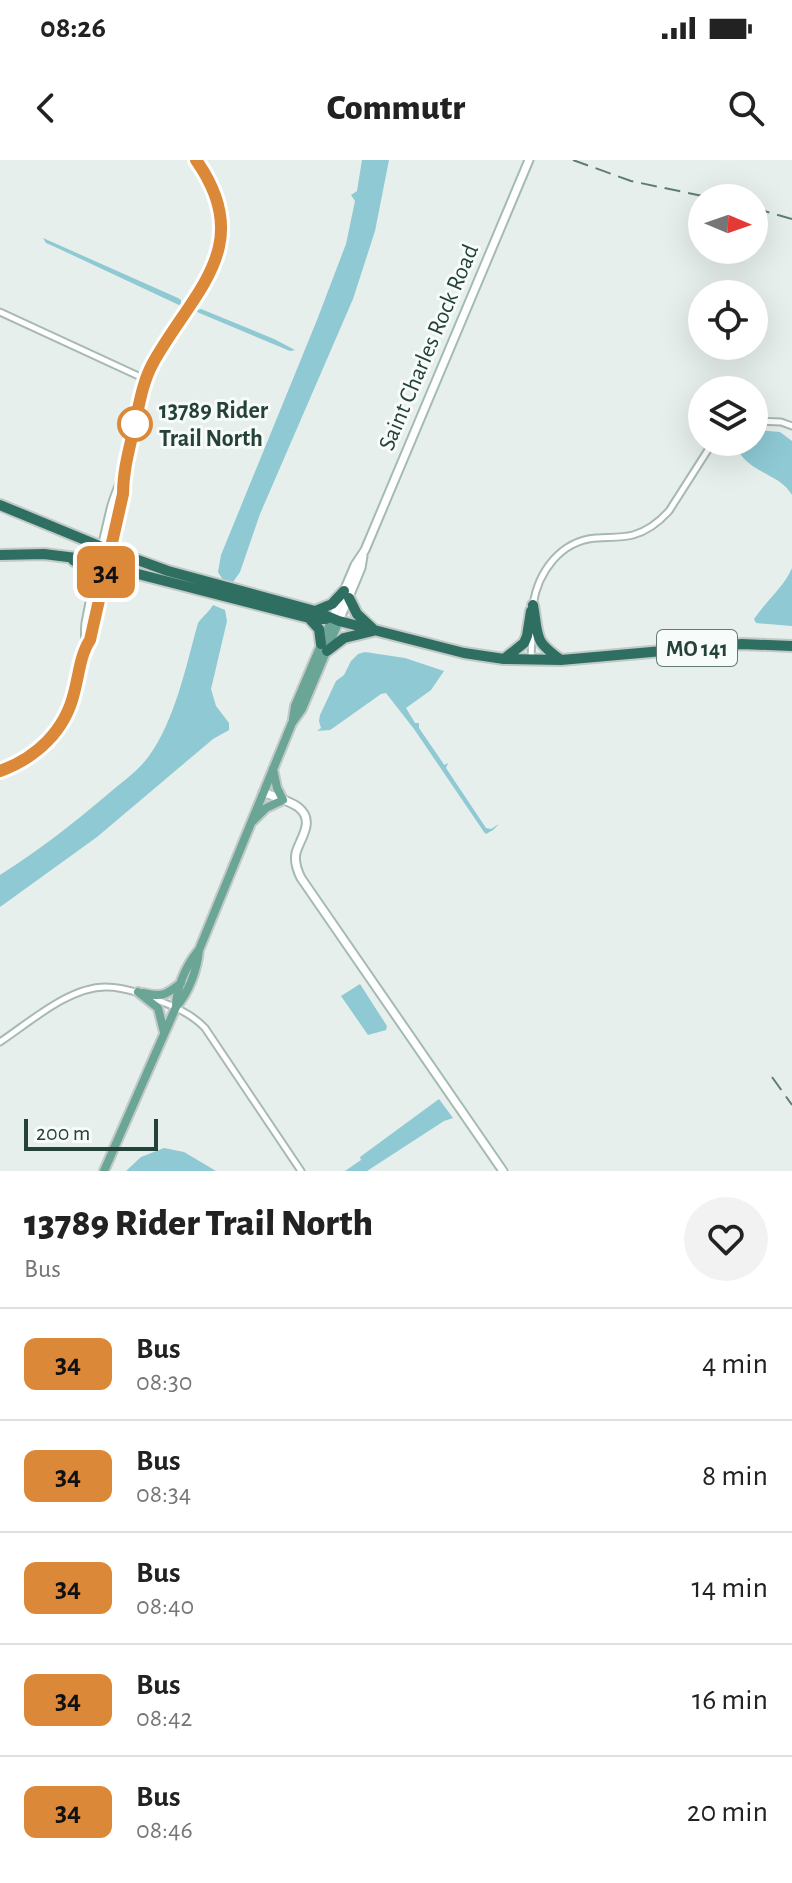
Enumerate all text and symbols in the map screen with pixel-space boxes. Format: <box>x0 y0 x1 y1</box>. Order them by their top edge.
text: 08:26 <box>40 13 106 43</box>
icon: back <box>24 86 68 130</box>
icon: search <box>724 86 768 130</box>
text: Commutr <box>327 90 465 126</box>
north arrow <box>688 184 768 264</box>
map controls <box>688 184 768 456</box>
street label: Saint Charles Rock Road <box>375 241 483 454</box>
button: locate <box>688 280 768 360</box>
button: layers <box>688 376 768 456</box>
place label: 13789 Rider Trail North <box>159 399 269 451</box>
marker: 13789 Rider Trail North <box>118 407 152 441</box>
line badge: 34 <box>70 546 142 598</box>
text: 34 <box>93 558 119 586</box>
road number: MO 141 <box>657 630 737 666</box>
scale bar <box>24 1115 158 1151</box>
text: 200 m <box>36 1122 90 1144</box>
button: heart <box>684 1197 768 1281</box>
text: 13789 Rider Trail North <box>24 1205 373 1243</box>
text: Bus <box>24 1256 61 1282</box>
text: Bus <box>136 1334 181 1364</box>
text: 4 min <box>702 1349 768 1379</box>
text: 34 <box>55 1350 81 1378</box>
text: 08:30 <box>136 1369 192 1395</box>
text: Bus <box>136 1446 181 1476</box>
text: 8 min <box>702 1461 768 1491</box>
text: 34 <box>55 1462 81 1490</box>
text: 08:34 <box>136 1481 191 1507</box>
text: Bus <box>136 1558 181 1588</box>
text: 14 min <box>692 1573 768 1603</box>
text: 34 <box>55 1574 81 1602</box>
text: 08:40 <box>136 1593 194 1619</box>
text: Bus <box>136 1670 181 1700</box>
text: 16 min <box>692 1685 768 1715</box>
text: 34 <box>55 1686 81 1714</box>
text: 08:42 <box>136 1705 192 1731</box>
text: Bus <box>136 1782 181 1812</box>
text: 20 min <box>687 1797 768 1827</box>
text: 34 <box>55 1798 81 1826</box>
text: 08:46 <box>136 1817 193 1843</box>

